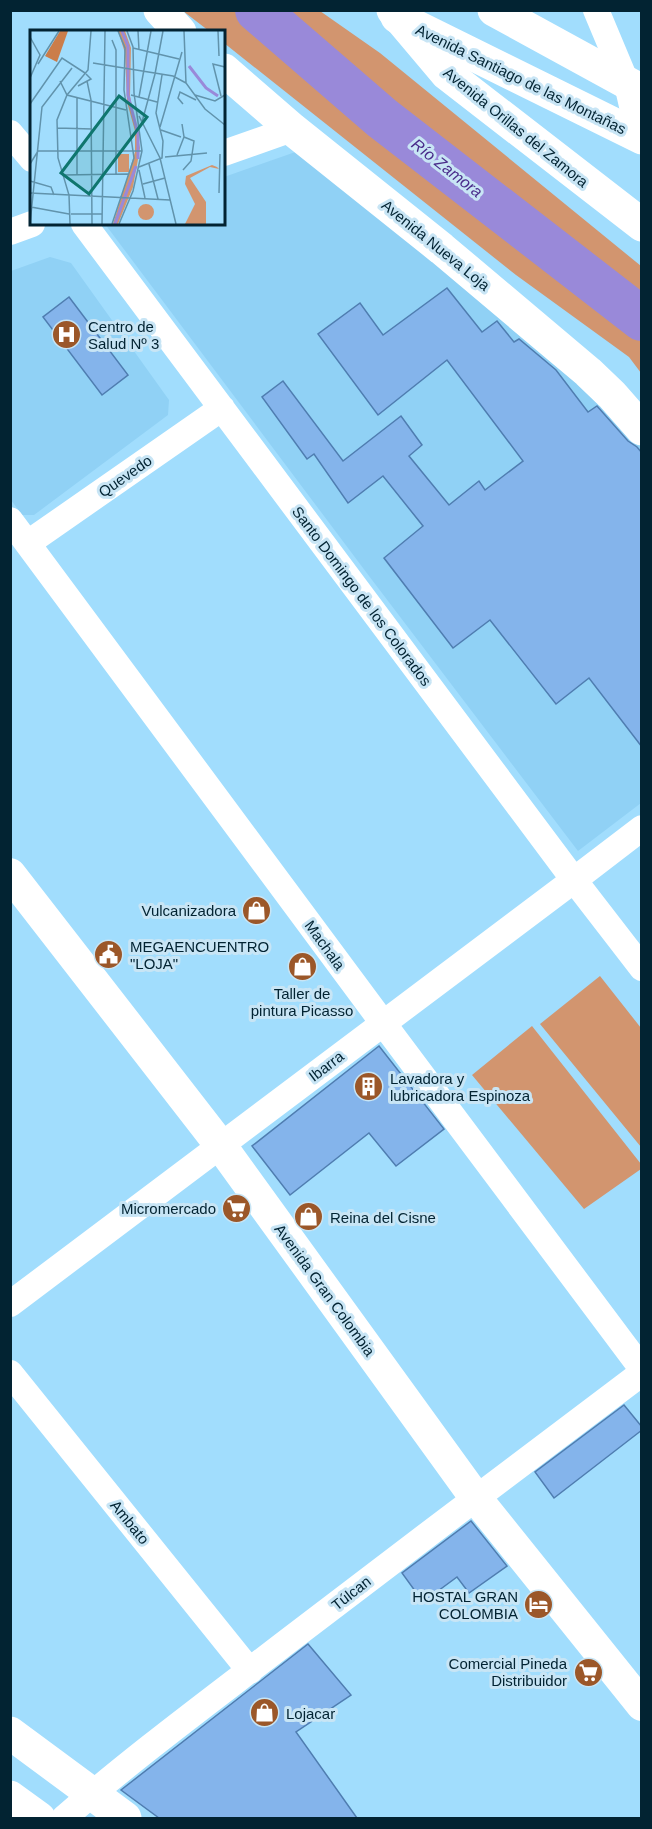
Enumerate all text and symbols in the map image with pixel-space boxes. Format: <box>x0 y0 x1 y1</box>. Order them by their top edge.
street label: Avenida Santiago de las Montañas <box>413 21 629 137</box>
inset map <box>30 30 225 225</box>
street label: Avenida Orillas del Zamora <box>440 64 592 191</box>
water label: Río Zamora <box>408 135 486 201</box>
street label: Avenida Nueva Loja <box>379 196 494 294</box>
place label: Centro de Salud Nº 3 <box>88 318 159 352</box>
hospital icon: Centro de Salud Nº 3 <box>51 319 83 351</box>
street label: Quevedo <box>95 452 155 500</box>
street label: Santo Domingo de los Colorados <box>289 503 435 689</box>
shop icon: Vulcanizadora <box>241 894 273 926</box>
place label: Vulcanizadora <box>141 902 237 919</box>
street label: Machala <box>301 917 349 973</box>
place label: MEGAENCUENTRO "LOJA" <box>130 938 269 972</box>
public building icon: MEGAENCUENTRO "LOJA" <box>93 939 125 971</box>
shop icon: Taller de pintura Picasso <box>286 950 318 982</box>
place label: Taller de pintura Picasso <box>251 985 353 1019</box>
street label: Ibarra <box>305 1047 347 1085</box>
place label: Lavadora y lubricadora Espinoza <box>390 1070 531 1104</box>
building icon: Lavadora y lubricadora Espinoza <box>353 1071 385 1103</box>
supermarket icon: Micromercado <box>221 1192 253 1224</box>
place label: Micromercado <box>121 1200 216 1217</box>
shop icon: Reina del Cisne <box>293 1201 325 1233</box>
place label: Reina del Cisne <box>330 1209 436 1226</box>
street label: Avenida Gran Colombia <box>271 1221 379 1360</box>
street label: Ambato <box>107 1497 153 1547</box>
street label: Túlcan <box>328 1572 374 1614</box>
place label: HOSTAL GRAN COLOMBIA <box>412 1588 518 1622</box>
hotel icon: HOSTAL GRAN COLOMBIA <box>523 1589 555 1621</box>
place label: Comercial Pineda Distribuidor <box>449 1655 568 1689</box>
supermarket icon: Comercial Pineda Distribuidor <box>572 1656 604 1688</box>
shop icon: Lojacar <box>249 1697 281 1729</box>
place label: Lojacar <box>286 1705 335 1722</box>

